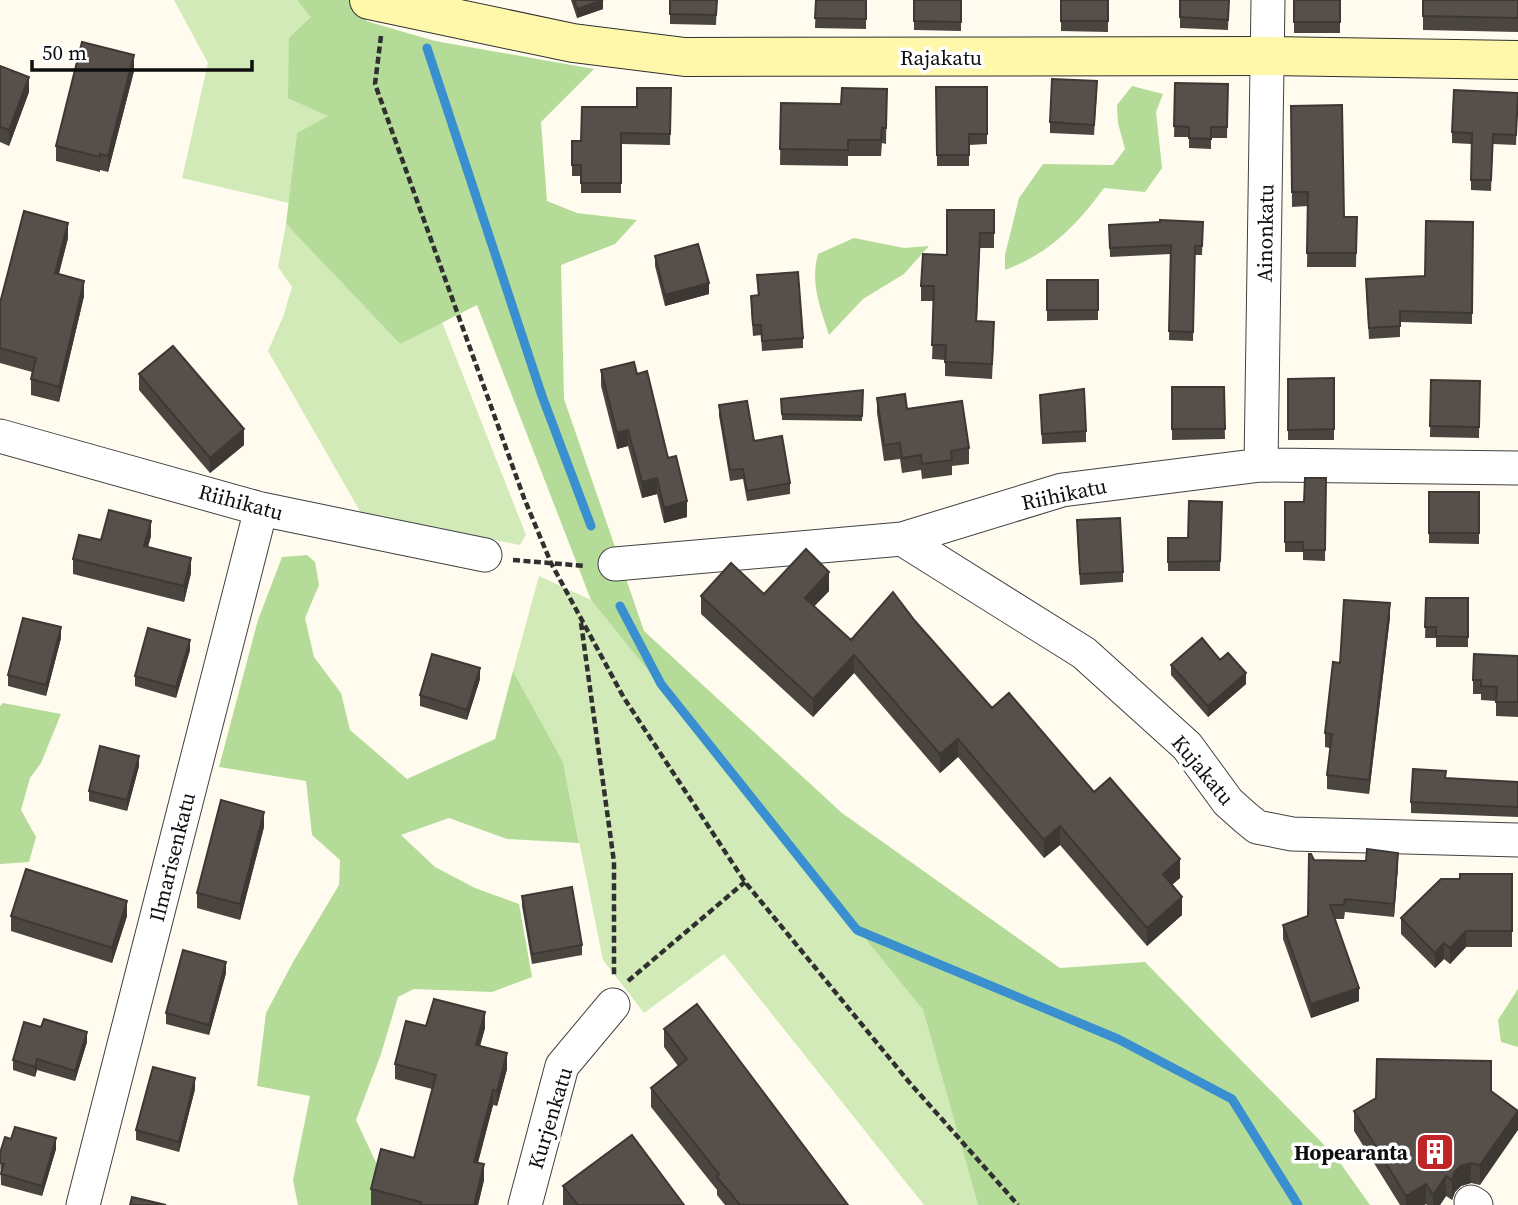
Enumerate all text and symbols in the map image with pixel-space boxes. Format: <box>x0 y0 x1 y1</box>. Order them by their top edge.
scale bar <box>32 28 252 72</box>
text: 50 m <box>42 38 87 67</box>
street label: Rajakatu <box>900 43 982 72</box>
street label: Ainonkatu <box>1250 184 1280 282</box>
street label: Riihikatu <box>1019 471 1109 517</box>
street label: Riihikatu <box>196 477 286 527</box>
street label: Kujakatu <box>1165 729 1241 811</box>
street label: Ilmarisenkatu <box>142 789 202 925</box>
street label: Kurjenkatu <box>521 1063 579 1173</box>
building icon: Hopearanta <box>1414 1131 1456 1173</box>
place label: Hopearanta <box>1294 1138 1409 1167</box>

